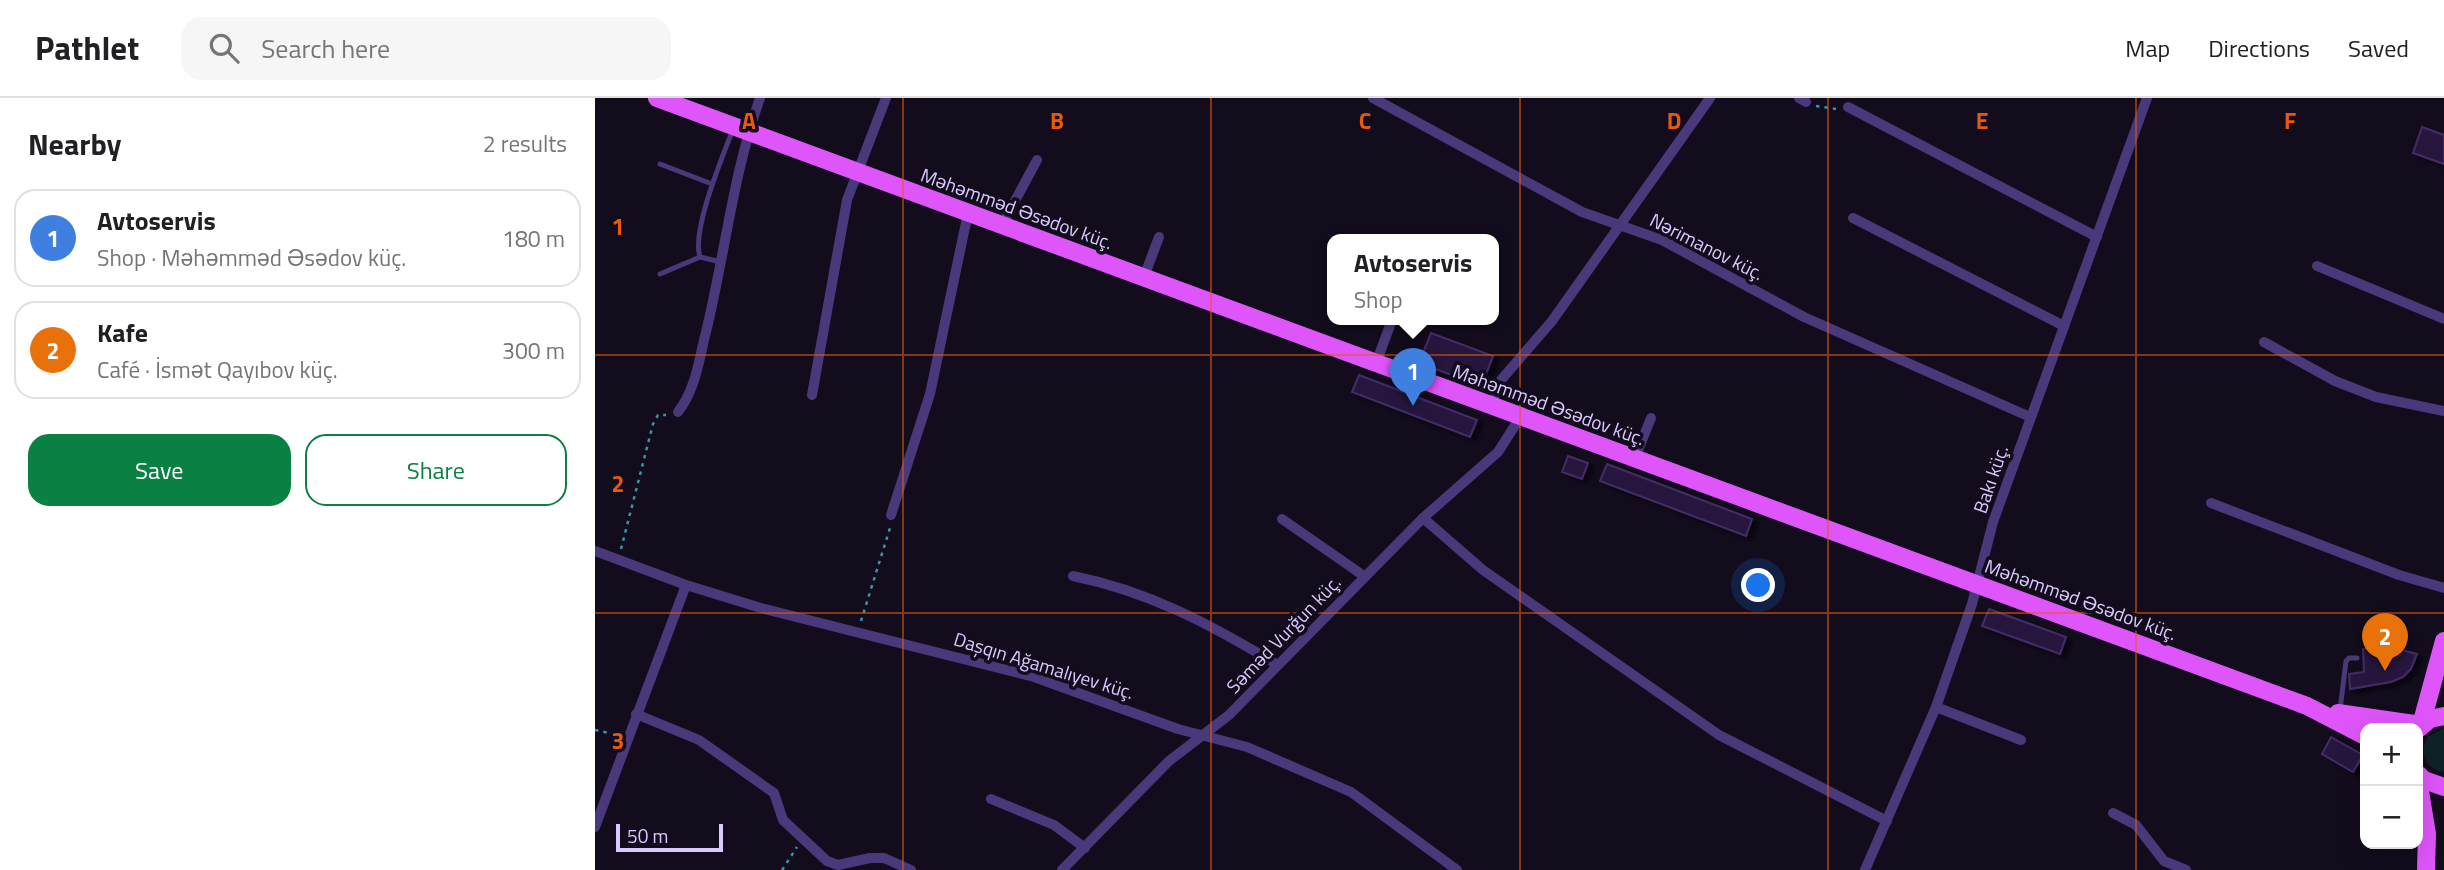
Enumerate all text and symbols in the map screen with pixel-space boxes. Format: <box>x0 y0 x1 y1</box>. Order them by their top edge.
search box <box>181 17 671 80</box>
text: Pathlet <box>35 23 139 73</box>
icon: search <box>205 29 243 67</box>
text: Search here <box>261 29 390 68</box>
text: Map <box>2125 30 2170 66</box>
text: Directions <box>2208 30 2310 66</box>
text: Saved <box>2348 30 2409 66</box>
text: A <box>742 103 756 138</box>
text: B <box>1050 103 1064 138</box>
text: C <box>1359 103 1371 138</box>
text: D <box>1667 103 1681 138</box>
text: E <box>1976 103 1988 138</box>
text: F <box>2284 103 2296 138</box>
text: Nearby <box>28 121 121 167</box>
text: 2 results <box>483 126 567 161</box>
street label: Məhəmməd Əsədov küç. <box>917 160 1117 256</box>
text: Avtoservis <box>97 201 216 240</box>
street label: Nərimanov küç. <box>1645 205 1769 287</box>
text: 1 <box>612 209 624 244</box>
text: 1 <box>47 221 59 256</box>
text: 180 m <box>502 221 565 256</box>
popup <box>1327 234 1499 325</box>
text: Shop · Məhəmməd Əsədov küç. <box>97 240 406 275</box>
text: Avtoservis <box>1354 243 1472 282</box>
text: Shop <box>1354 282 1403 317</box>
text: Kafe <box>97 313 148 352</box>
text: 2 <box>47 333 59 368</box>
text: 300 m <box>502 333 565 368</box>
pin: 1 <box>1390 348 1436 406</box>
text: Café · İsmət Qayıbov küç. <box>97 352 338 387</box>
street label: Məhəmməd Əsədov küç. <box>1449 356 1649 452</box>
button: Save <box>28 434 291 506</box>
button: Share <box>305 434 567 506</box>
street label: Bakı küç. <box>1965 441 2015 517</box>
text: 2 <box>612 466 624 501</box>
street label: Məhəmməd Əsədov küç. <box>1981 551 2181 647</box>
street label: Səməd Vurğun küç. <box>1219 568 1347 700</box>
your location <box>1741 568 1775 602</box>
pin: 2 <box>2362 613 2408 671</box>
street label: Daşqın Ağamalıyev küç. <box>950 624 1138 706</box>
text: 3 <box>612 723 624 758</box>
map controls <box>2360 723 2423 849</box>
button: + <box>2360 723 2423 786</box>
button: − <box>2360 786 2423 849</box>
scale bar <box>616 821 723 853</box>
text: 50 m <box>627 821 668 850</box>

